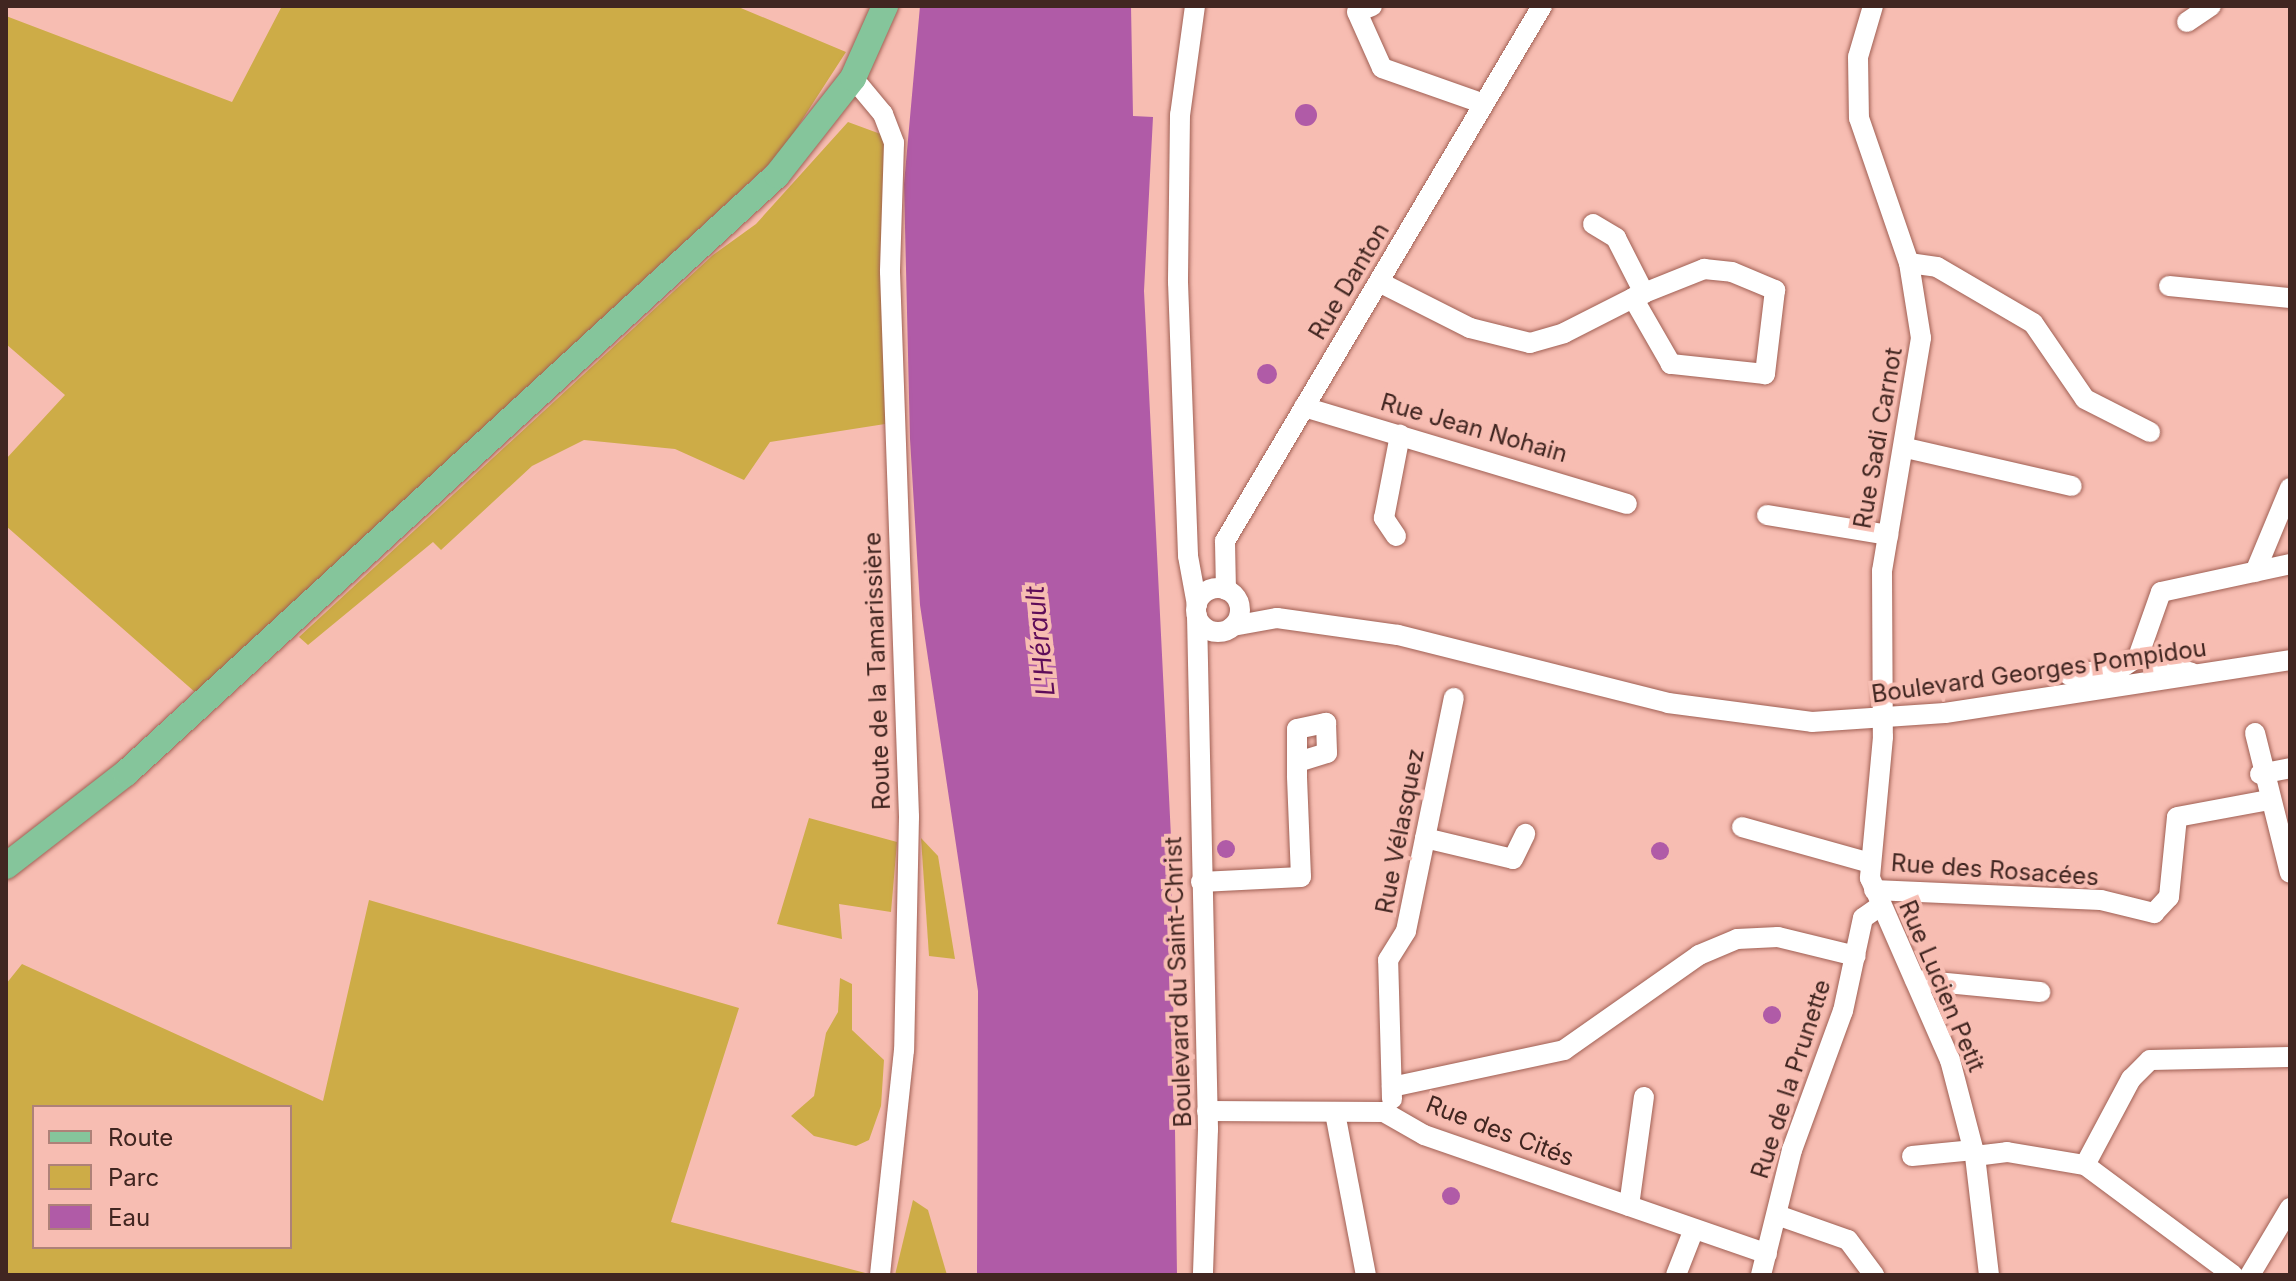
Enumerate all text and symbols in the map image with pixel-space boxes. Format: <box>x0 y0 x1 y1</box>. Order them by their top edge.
street label: Rue Danton <box>1303 217 1395 345</box>
street label: Rue Sadi Carnot <box>1848 345 1908 531</box>
street label: Rue Jean Nohain <box>1377 388 1571 468</box>
street label: Route de la Tamarissière <box>858 531 896 811</box>
water label: L'Hérault <box>1019 584 1061 698</box>
street label: Boulevard Georges Pompidou <box>1870 633 2208 709</box>
street label: Rue Vélasquez <box>1370 746 1430 916</box>
street label: Boulevard du Saint-Christ <box>1159 836 1197 1128</box>
street label: Rue des Rosacées <box>1890 848 2100 892</box>
street label: Rue Lucien Petit <box>1893 896 1991 1076</box>
street label: Rue de la Prunette <box>1745 976 1837 1182</box>
street label: Rue des Cités <box>1422 1090 1578 1172</box>
legend <box>32 1105 292 1249</box>
text: Route <box>108 1123 173 1152</box>
text: Parc <box>108 1163 159 1192</box>
text: Eau <box>108 1203 150 1232</box>

